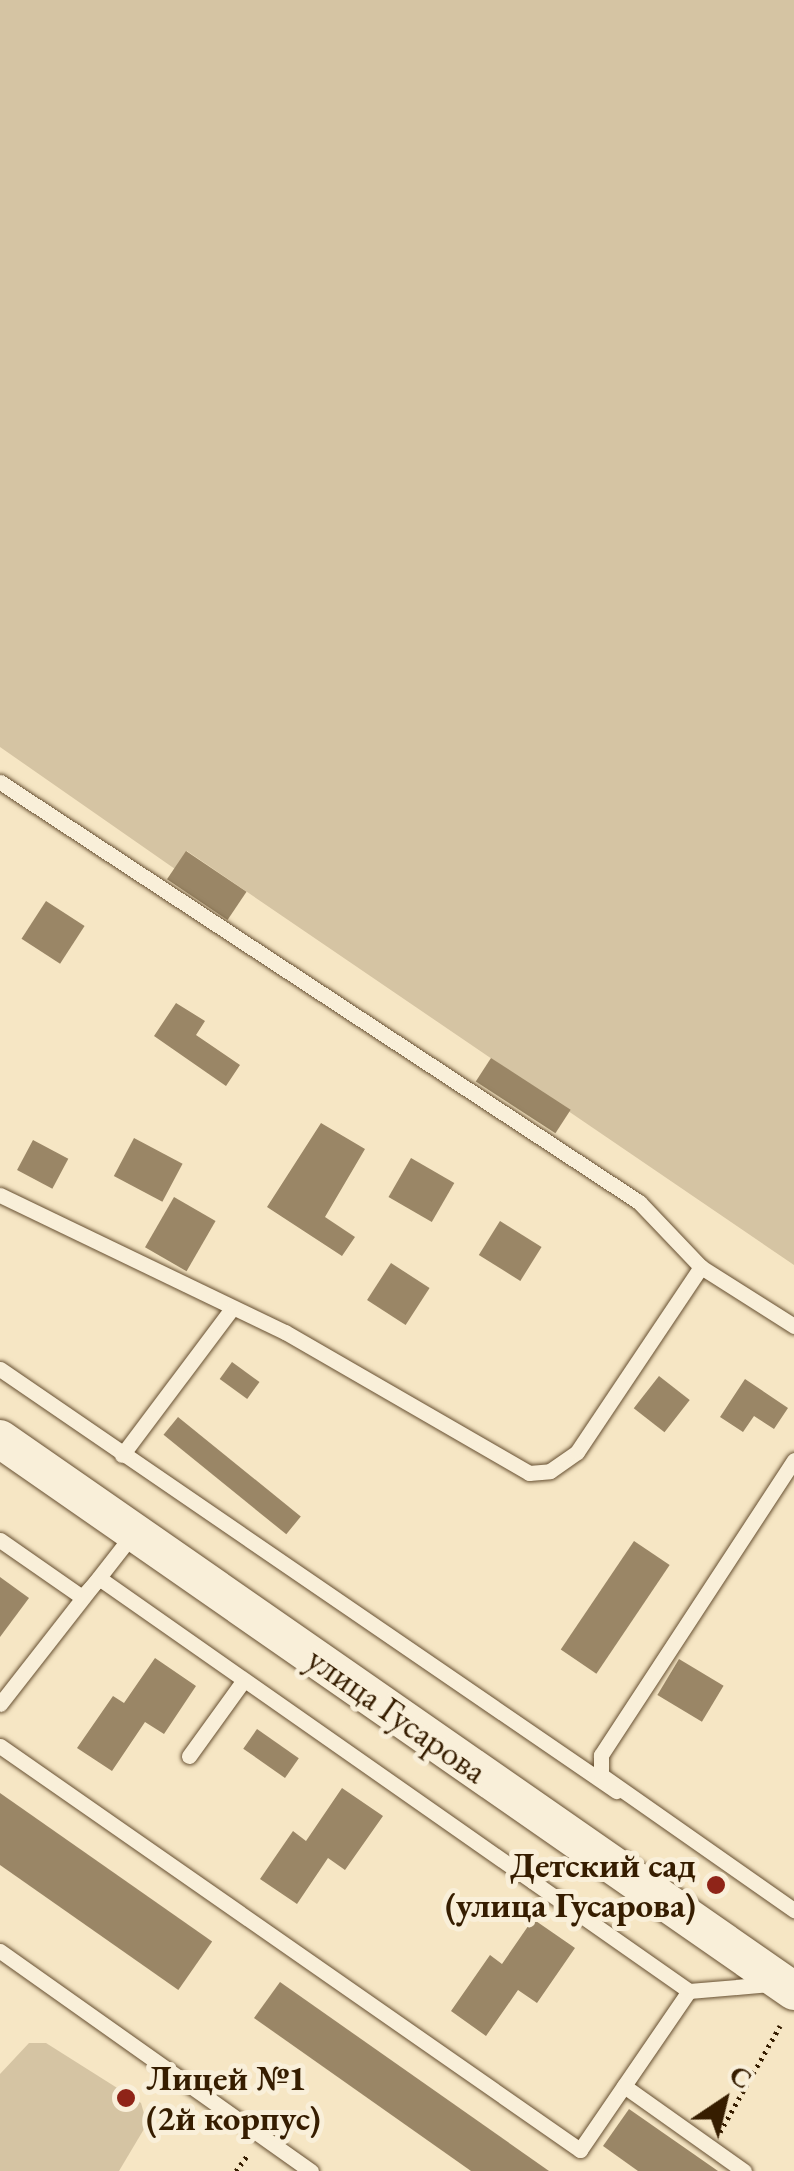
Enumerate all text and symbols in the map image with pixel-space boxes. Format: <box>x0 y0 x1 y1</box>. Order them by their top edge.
street label: улица Гусарова <box>299 1638 495 1792</box>
place label: Детский сад (улица Гусарова) <box>445 1844 696 1926</box>
marker: Детский сад (улица Гусарова) <box>705 1874 727 1896</box>
north arrow <box>674 2051 774 2151</box>
text: С <box>723 2056 760 2097</box>
place label: Лицей №1 (2й корпус) <box>146 2057 321 2139</box>
marker: Лицей №1 (2й корпус) <box>115 2087 137 2109</box>

